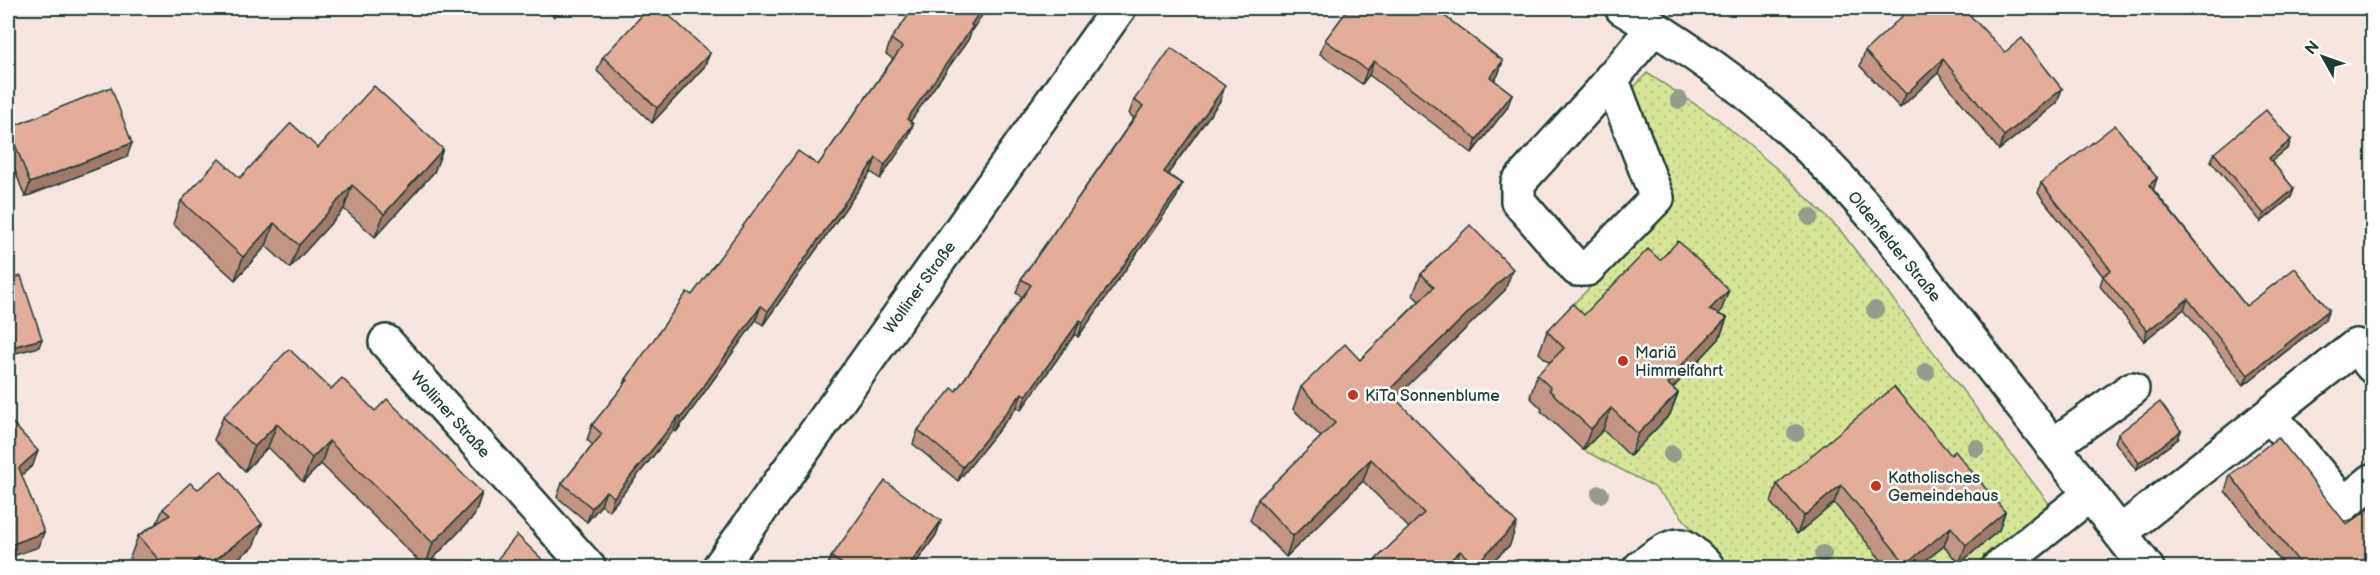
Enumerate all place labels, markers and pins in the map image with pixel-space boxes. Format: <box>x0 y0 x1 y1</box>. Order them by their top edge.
place label: Mariä Himmelfahrt <box>1635 344 1723 381</box>
marker: Mariä Himmelfahrt <box>1616 354 1630 368</box>
place label: KiTa Sonnenblume <box>1365 387 1500 406</box>
marker: KiTa Sonnenblume <box>1346 388 1360 402</box>
place label: Katholisches Gemeindehaus <box>1888 469 1998 506</box>
marker: Katholisches Gemeindehaus <box>1869 479 1883 493</box>

